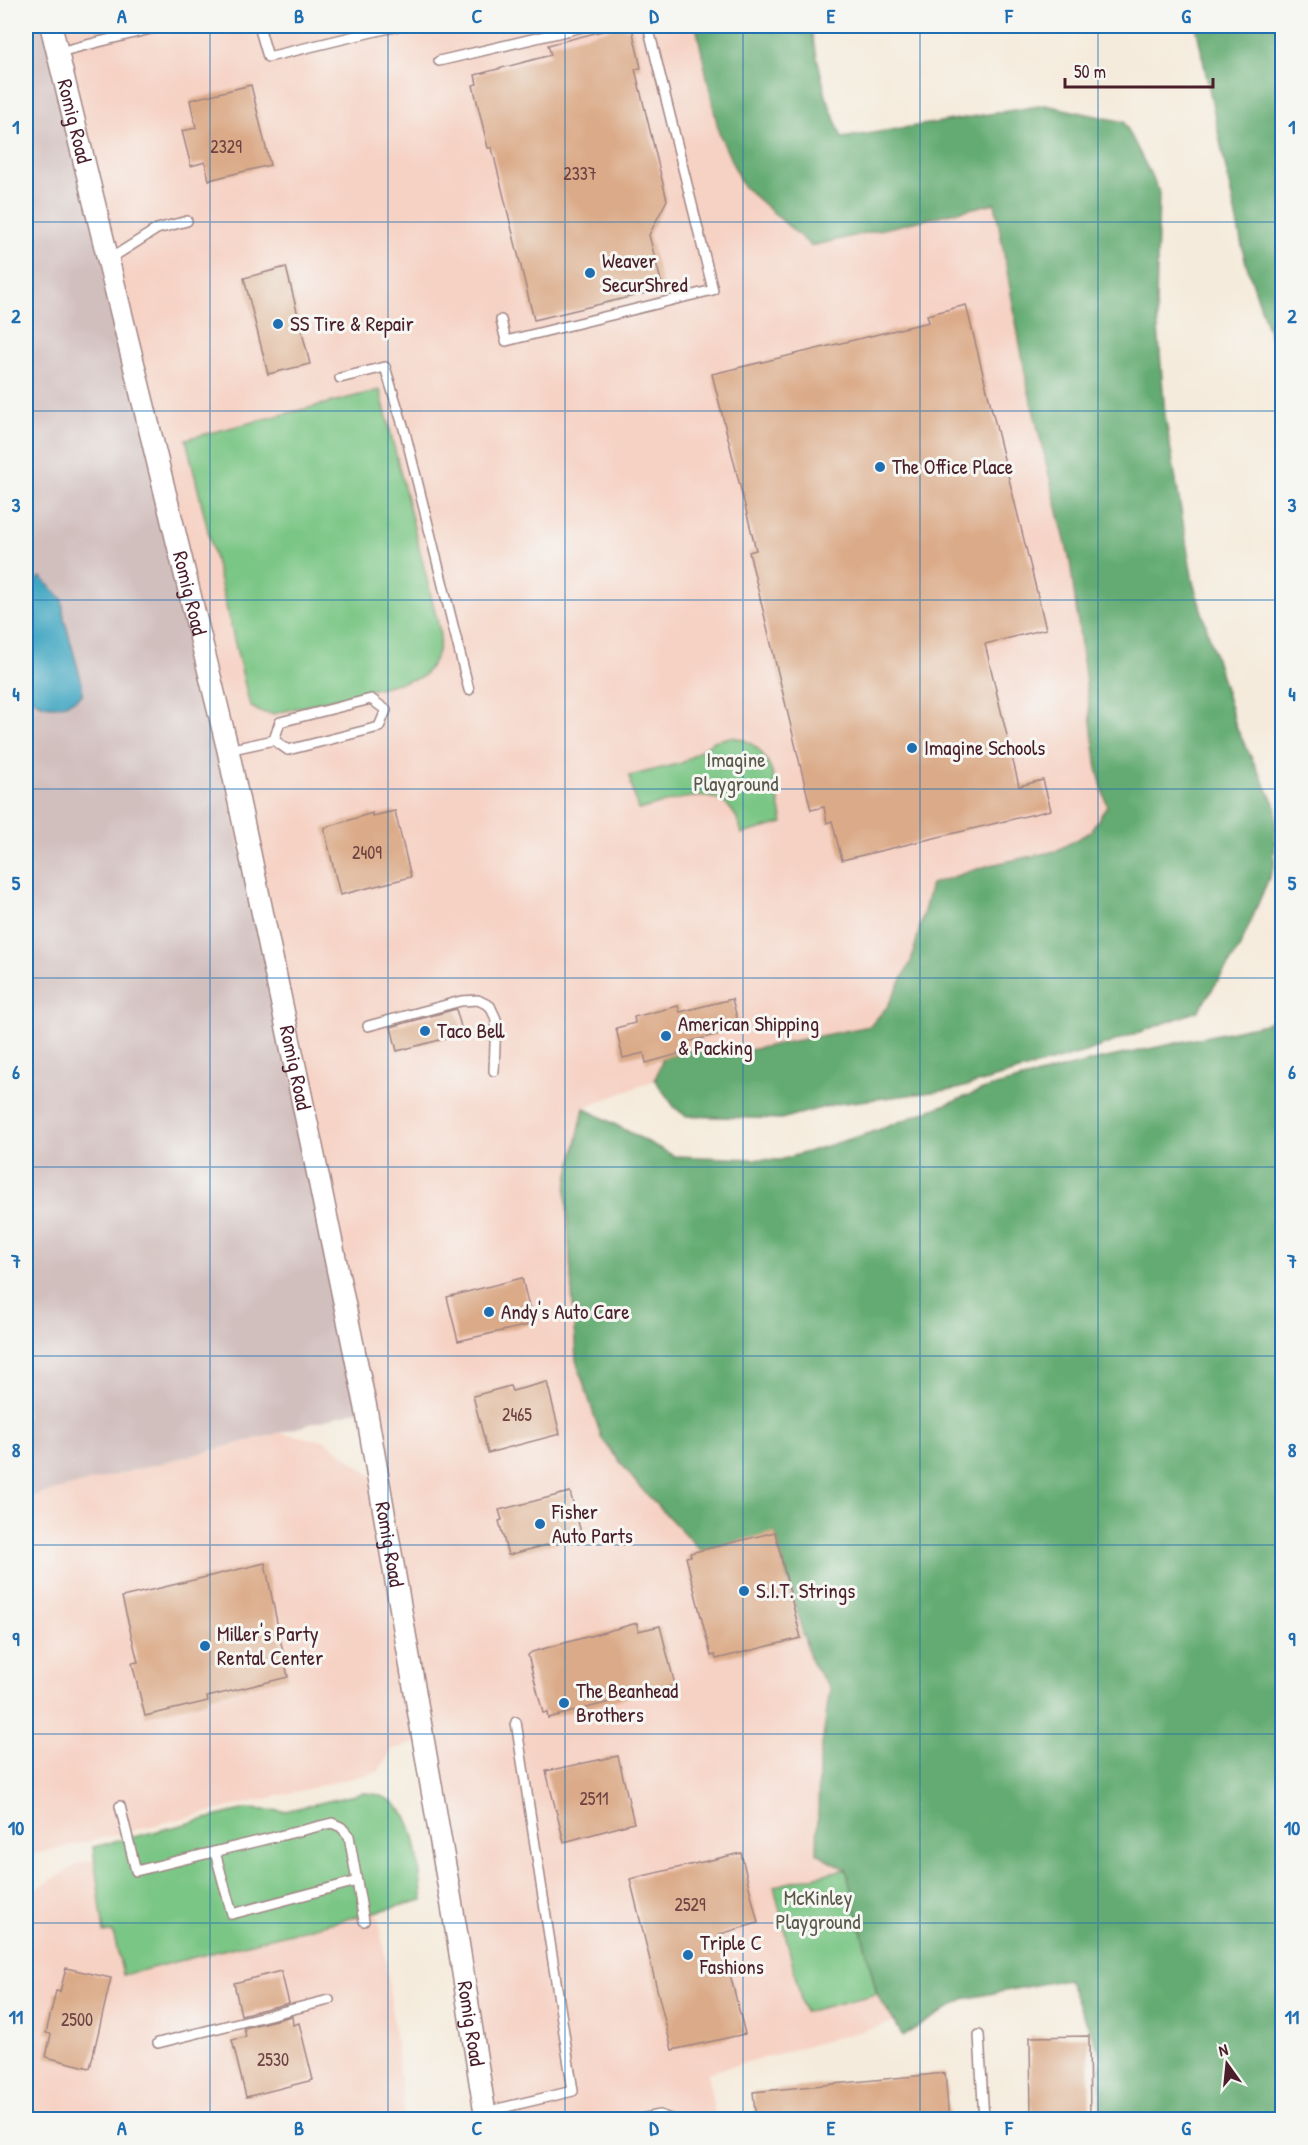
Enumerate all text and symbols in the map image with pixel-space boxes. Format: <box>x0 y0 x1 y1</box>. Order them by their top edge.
text: A <box>117 2 127 29</box>
text: B <box>294 2 304 29</box>
text: C <box>472 2 483 29</box>
text: D <box>649 2 659 29</box>
text: E <box>827 2 836 29</box>
text: F <box>1004 2 1014 29</box>
text: G <box>1181 2 1191 29</box>
scale bar <box>1065 51 1214 89</box>
text: 50 m <box>1074 59 1106 84</box>
street label: Romig Road <box>51 76 99 166</box>
text: 1 <box>12 113 20 140</box>
text: 1 <box>1288 113 1296 140</box>
house number: 2329 <box>210 134 242 159</box>
house number: 2337 <box>563 161 597 186</box>
place label: Weaver SecurShred <box>602 246 688 299</box>
marker: Weaver SecurShred <box>583 266 597 280</box>
text: 2 <box>11 302 21 329</box>
text: 2 <box>1287 302 1297 329</box>
place label: SS Tire & Repair <box>290 309 414 338</box>
marker: SS Tire & Repair <box>271 317 285 331</box>
place label: The Office Place <box>892 452 1013 481</box>
marker: The Office Place <box>873 460 887 474</box>
text: 3 <box>12 491 21 518</box>
text: 3 <box>1288 491 1297 518</box>
street label: Romig Road <box>166 548 214 638</box>
text: 4 <box>12 680 20 707</box>
text: 4 <box>1288 680 1296 707</box>
place label: Imagine Schools <box>924 733 1045 762</box>
marker: Imagine Schools <box>905 741 919 755</box>
park label: Imagine Playground <box>694 745 778 798</box>
house number: 2409 <box>352 840 382 865</box>
text: 5 <box>12 869 21 896</box>
text: 5 <box>1288 869 1297 896</box>
place label: American Shipping & Packing <box>678 1009 819 1062</box>
place label: Taco Bell <box>437 1016 506 1045</box>
street label: Romig Road <box>273 1023 319 1112</box>
marker: Taco Bell <box>418 1024 432 1038</box>
marker: American Shipping & Packing <box>659 1029 673 1043</box>
text: 6 <box>12 1058 20 1085</box>
text: 6 <box>1288 1058 1296 1085</box>
text: 7 <box>10 1247 21 1274</box>
text: 7 <box>1286 1247 1297 1274</box>
place label: Andy's Auto Care <box>501 1297 630 1326</box>
marker: Andy's Auto Care <box>482 1305 496 1319</box>
house number: 2465 <box>502 1402 532 1427</box>
text: 8 <box>12 1436 21 1463</box>
text: 8 <box>1288 1436 1297 1463</box>
place label: Fisher Auto Parts <box>551 1497 633 1550</box>
street label: Romig Road <box>368 1500 412 1589</box>
marker: Fisher Auto Parts <box>533 1517 547 1531</box>
place label: S.I.T. Strings <box>756 1576 855 1605</box>
marker: S.I.T. Strings <box>737 1584 751 1598</box>
place label: Miller's Party Rental Center <box>217 1619 323 1672</box>
text: 9 <box>12 1625 20 1652</box>
text: 9 <box>1288 1625 1296 1652</box>
marker: Miller's Party Rental Center <box>198 1639 212 1653</box>
place label: The Beanhead Brothers <box>576 1676 678 1729</box>
marker: The Beanhead Brothers <box>557 1696 571 1710</box>
house number: 2511 <box>579 1786 609 1811</box>
text: 10 <box>8 1814 24 1841</box>
text: 10 <box>1284 1814 1300 1841</box>
park label: McKinley Playground <box>776 1883 860 1936</box>
house number: 2529 <box>674 1892 706 1917</box>
place label: Triple C Fashions <box>699 1928 764 1981</box>
marker: Triple C Fashions <box>681 1948 695 1962</box>
street label: Romig Road <box>450 1979 492 2068</box>
text: 11 <box>9 2003 23 2030</box>
text: 11 <box>1285 2003 1299 2030</box>
house number: 2500 <box>61 2007 93 2032</box>
north arrow <box>1197 2034 1257 2094</box>
text: N <box>1216 2038 1231 2061</box>
house number: 2530 <box>257 2047 289 2072</box>
text: A <box>117 2114 127 2141</box>
text: B <box>294 2114 304 2141</box>
text: C <box>472 2114 483 2141</box>
text: D <box>649 2114 659 2141</box>
text: E <box>827 2114 836 2141</box>
text: F <box>1004 2114 1014 2141</box>
text: G <box>1181 2114 1191 2141</box>

